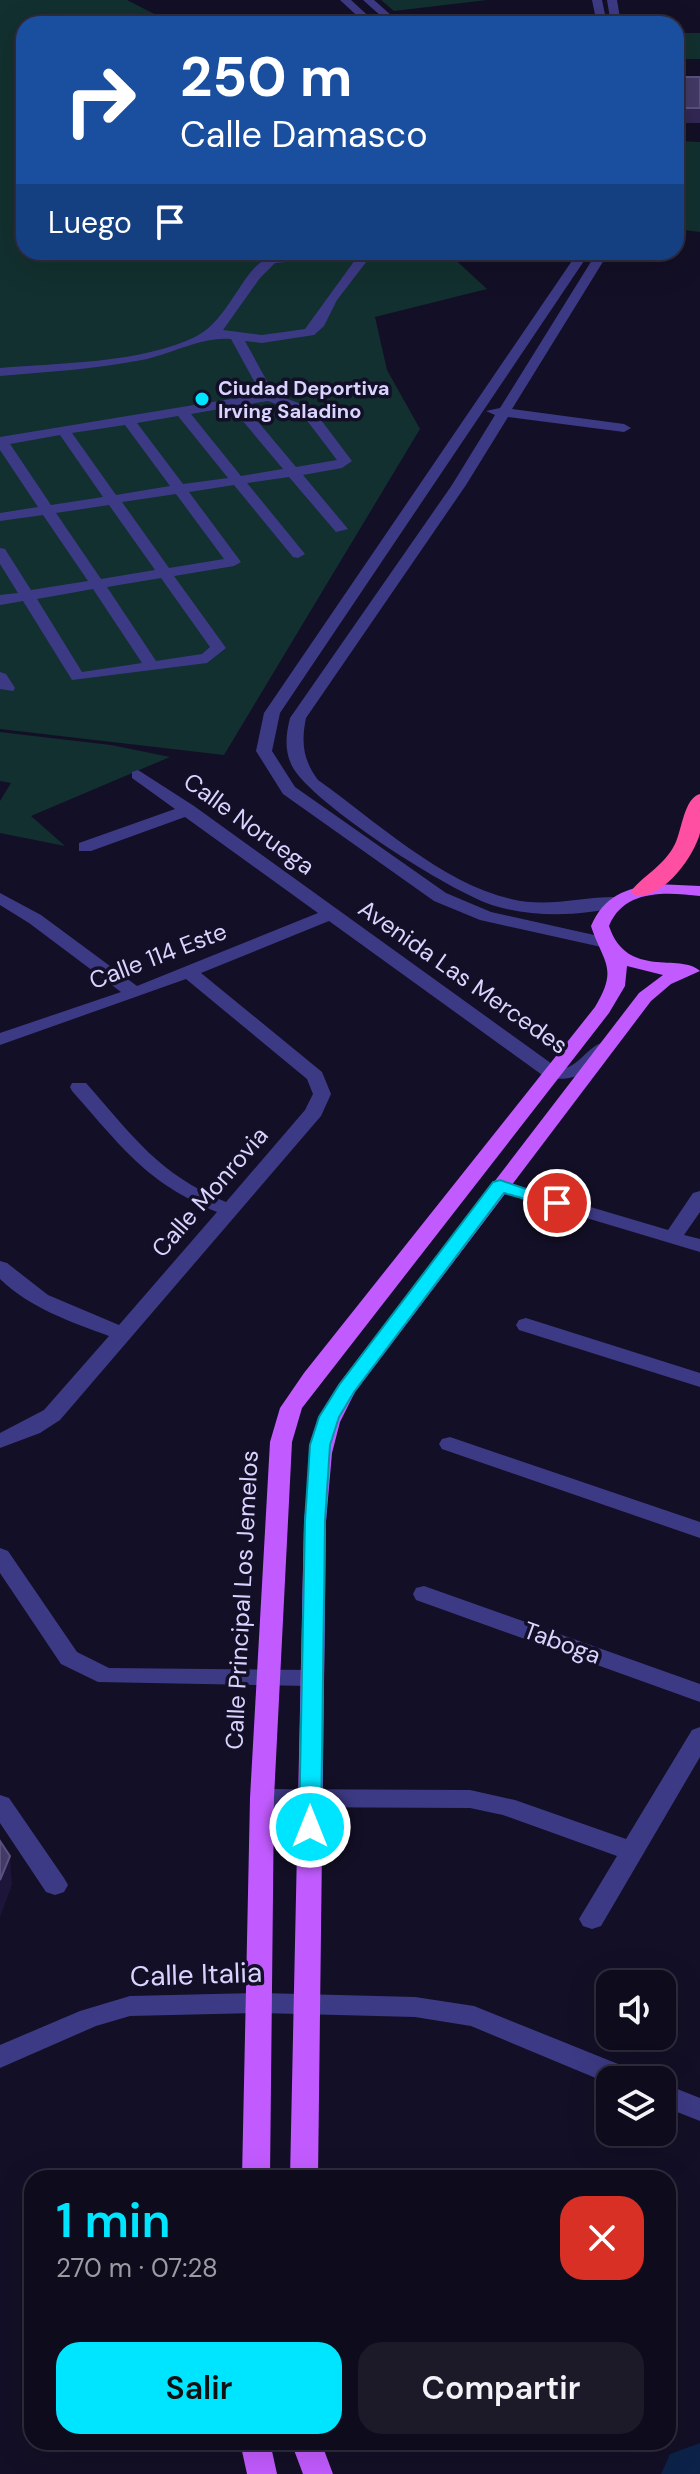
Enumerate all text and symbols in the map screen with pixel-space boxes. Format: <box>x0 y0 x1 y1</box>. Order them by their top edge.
text: 250 m <box>180 40 352 113</box>
icon: right <box>48 48 152 152</box>
text: Calle Damasco <box>180 111 428 158</box>
icon: arrive <box>148 200 192 244</box>
text: Luego <box>48 203 132 242</box>
place label: Ciudad Deportiva Irving Saladino <box>218 375 389 424</box>
marker: Ciudad Deportiva Irving Saladino <box>193 390 211 408</box>
street label: Calle Noruega <box>178 766 321 882</box>
street label: Avenida Las Mercedes <box>352 893 574 1061</box>
street label: Calle 114 Este <box>85 915 231 996</box>
street label: Calle Monrovia <box>145 1120 275 1263</box>
pin <box>523 1169 591 1237</box>
icon: arrive <box>535 1181 579 1225</box>
street label: Calle Principal Los Jemelos <box>218 1449 265 1750</box>
street label: Taboga <box>519 1614 605 1671</box>
position arrow <box>268 1785 352 1869</box>
street label: Calle Italia <box>129 1954 263 1995</box>
map controls <box>596 1970 676 2146</box>
button: sound <box>596 1970 676 2050</box>
button: layers <box>596 2066 676 2146</box>
text: 1 min <box>56 2189 171 2252</box>
button: close <box>560 2196 644 2280</box>
text: 270 m · 07:28 <box>56 2251 218 2285</box>
button: Salir <box>56 2342 342 2434</box>
button: Compartir <box>358 2342 644 2434</box>

